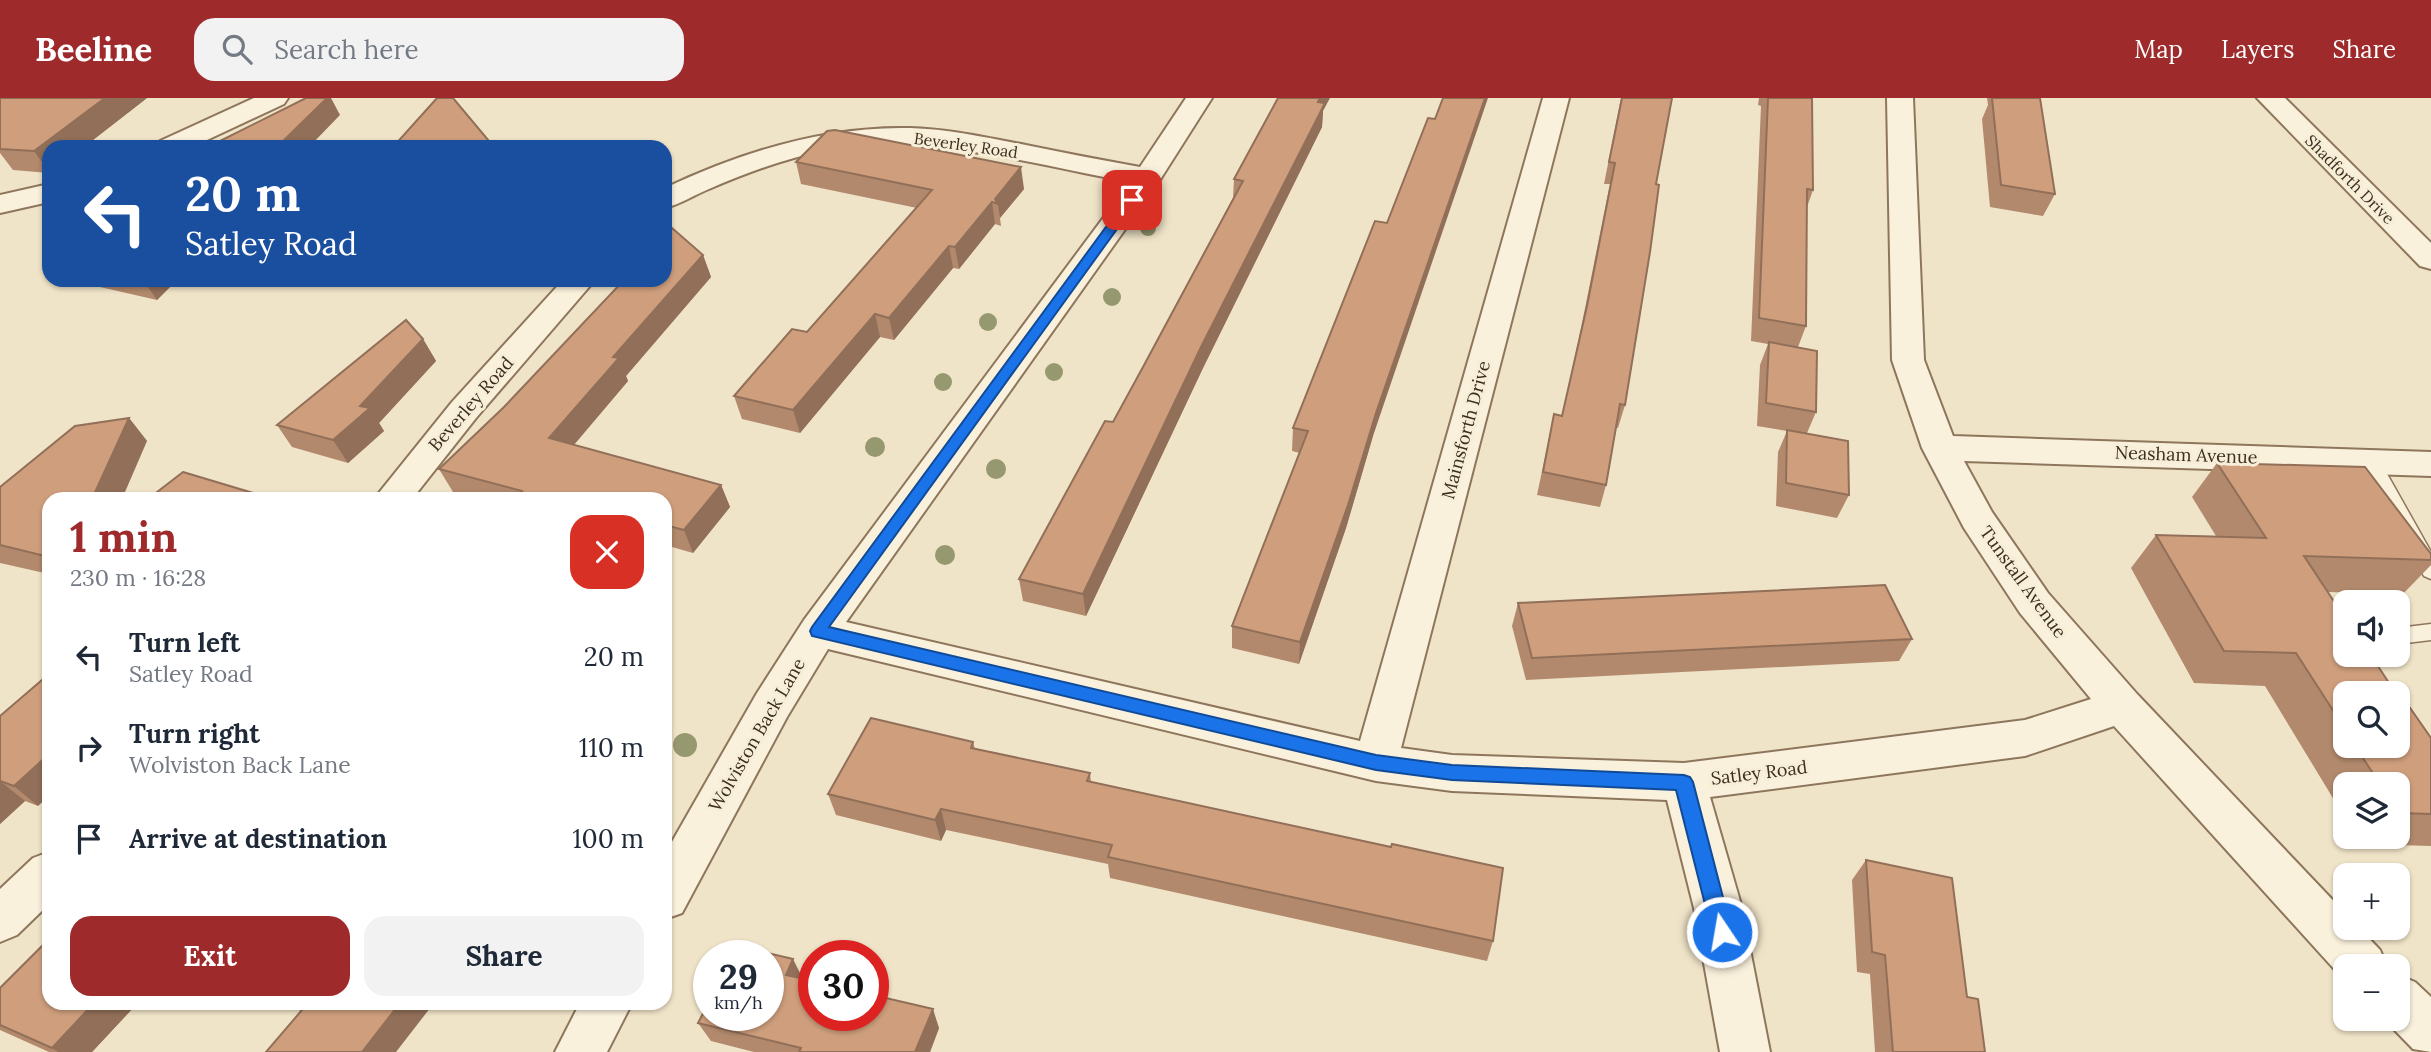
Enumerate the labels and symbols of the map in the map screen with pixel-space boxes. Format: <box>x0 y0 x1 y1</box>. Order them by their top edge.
street label: Beverley Road <box>913 128 1020 162</box>
street label: Shadforth Drive <box>2301 130 2399 228</box>
pin <box>1102 170 1162 230</box>
street label: Beverley Road <box>423 351 518 456</box>
street label: Mainsforth Drive <box>1436 358 1495 501</box>
street label: Neasham Avenue <box>2114 441 2258 468</box>
street label: Tunstall Avenue <box>1975 521 2072 643</box>
street label: Wolviston Back Lane <box>703 654 810 816</box>
street label: Satley Road <box>1709 755 1809 790</box>
position arrow <box>1685 895 1759 969</box>
speed limit sign: 30 <box>798 940 889 1031</box>

